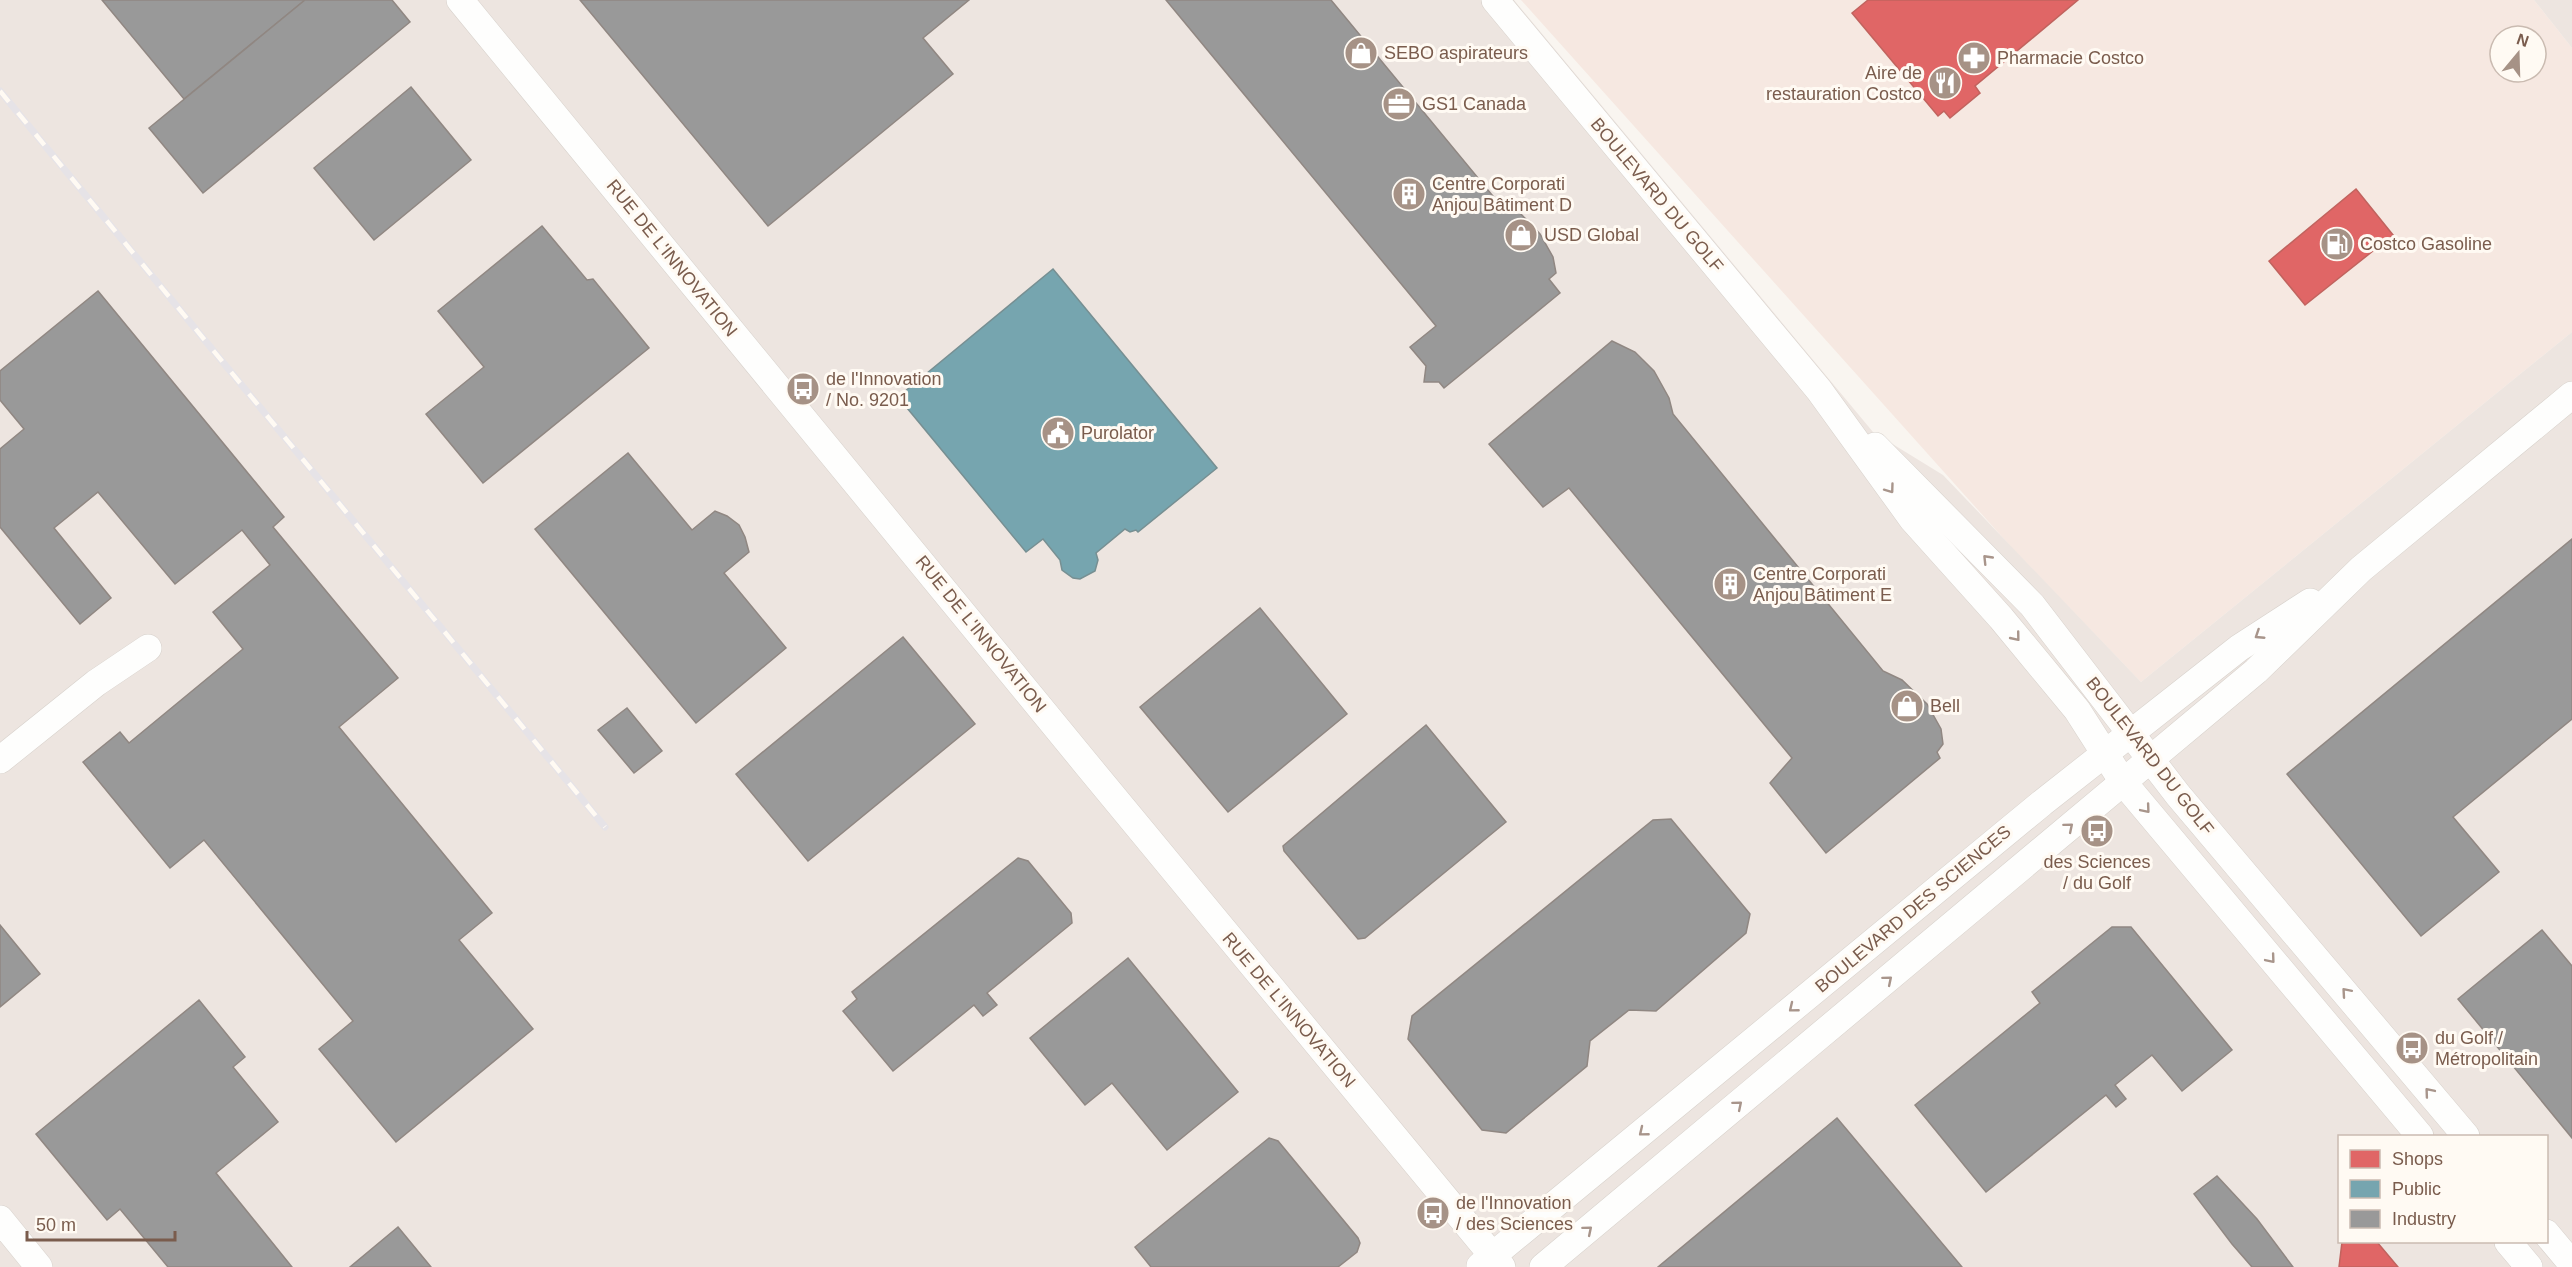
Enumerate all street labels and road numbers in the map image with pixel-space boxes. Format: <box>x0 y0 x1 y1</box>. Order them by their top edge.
street label: BOULEVARD DU GOLF <box>1587 114 1727 276</box>
street label: RUE DE L'INNOVATION <box>603 176 741 340</box>
street label: RUE DE L'INNOVATION <box>912 552 1050 716</box>
street label: BOULEVARD DU GOLF <box>2082 673 2218 839</box>
street label: BOULEVARD DES SCIENCES <box>1811 821 2015 997</box>
street label: RUE DE L'INNOVATION <box>1218 929 1360 1091</box>

